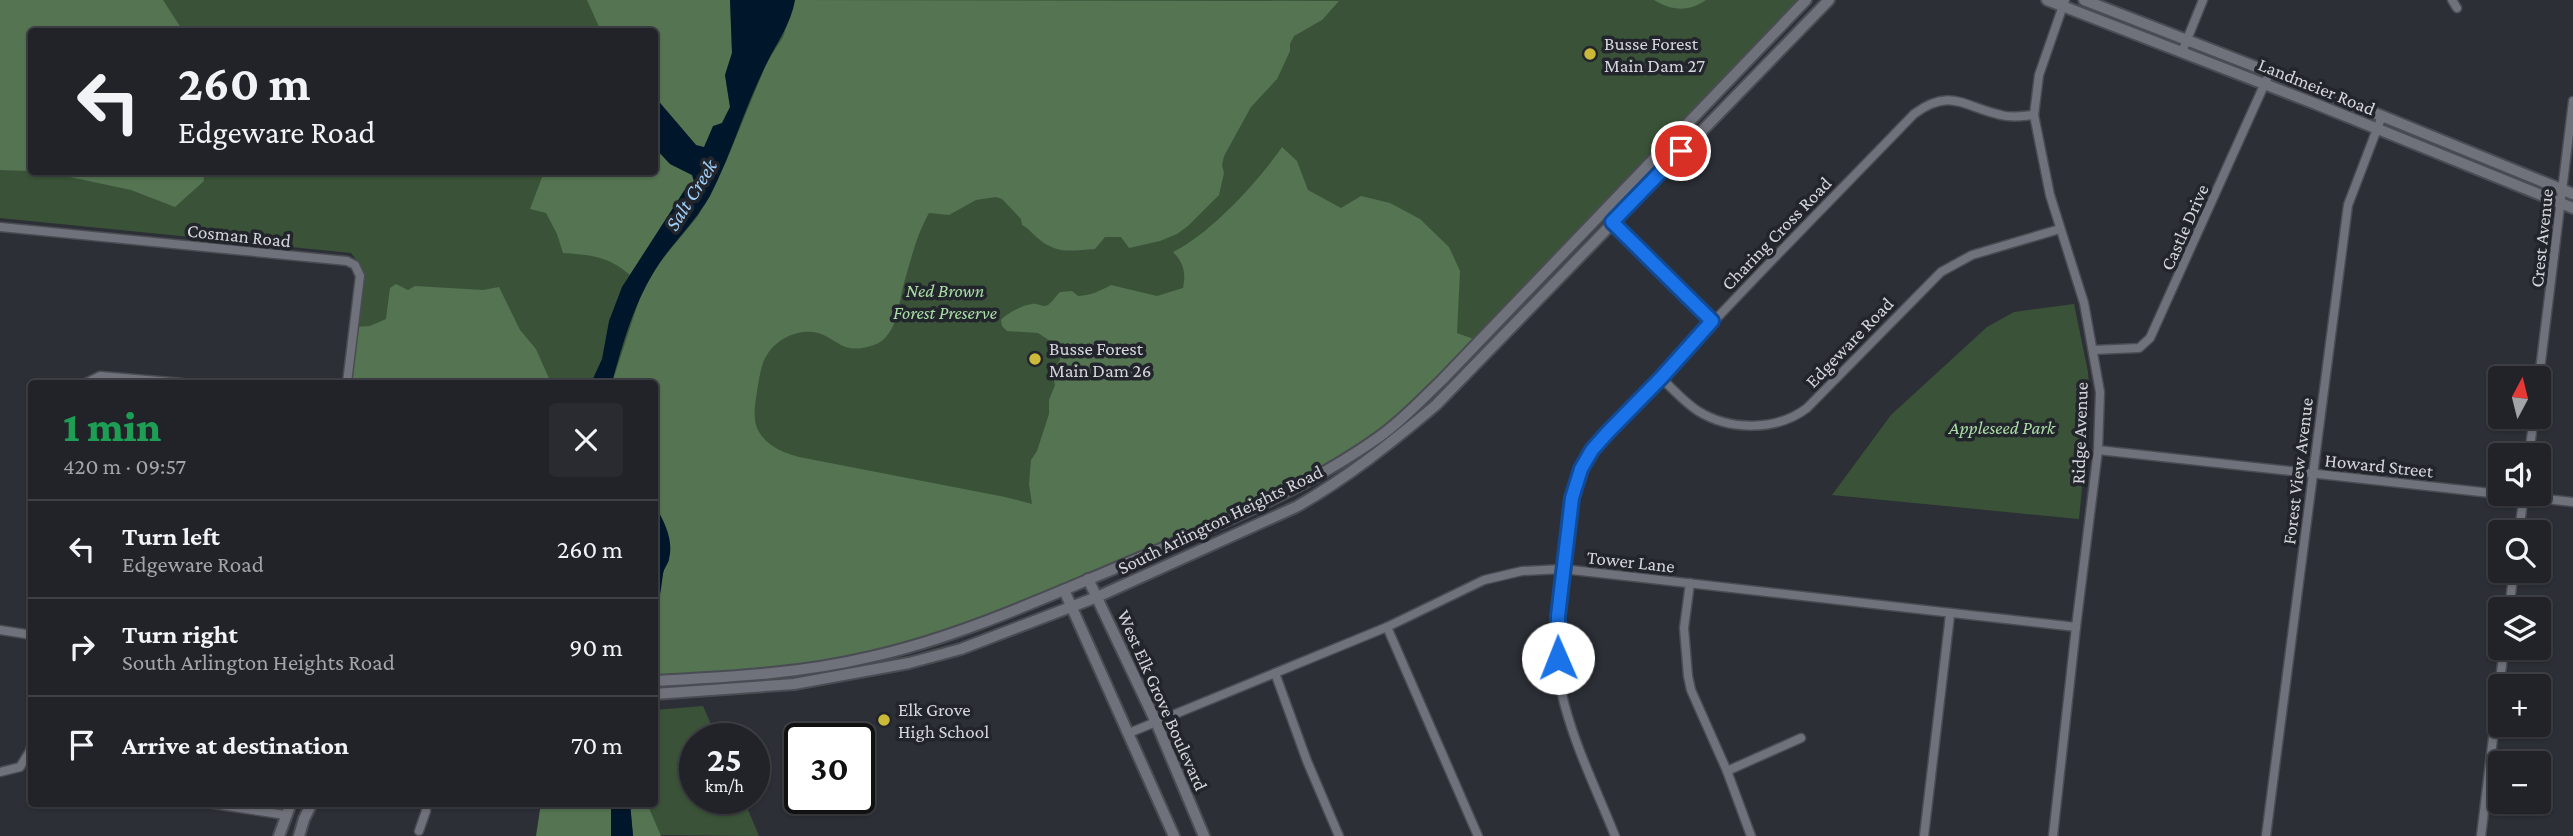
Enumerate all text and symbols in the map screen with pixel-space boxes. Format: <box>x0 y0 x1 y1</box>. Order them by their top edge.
place label: Busse Forest Main Dam 27 <box>1604 33 1705 76</box>
marker: Busse Forest Main Dam 27 <box>1582 46 1598 62</box>
street label: Landmeier Road <box>2255 53 2378 119</box>
icon: left <box>63 56 154 147</box>
text: 260 m <box>178 56 310 111</box>
text: Edgeware Road <box>178 114 375 150</box>
pin <box>1651 121 1711 181</box>
icon: arrive <box>1662 132 1700 170</box>
water label: Salt Creek <box>660 154 723 235</box>
street label: Charing Cross Road <box>1717 173 1836 294</box>
street label: Castle Drive <box>2156 181 2213 273</box>
street label: Crest Avenue <box>2526 188 2557 288</box>
street label: Cosman Road <box>186 220 292 251</box>
park label: Ned Brown Forest Preserve <box>893 280 997 323</box>
street label: Edgeware Road <box>1801 293 1898 392</box>
place label: Busse Forest Main Dam 26 <box>1049 338 1151 381</box>
marker: Busse Forest Main Dam 26 <box>1027 351 1043 367</box>
north arrow <box>2488 366 2552 429</box>
map controls <box>2488 366 2551 814</box>
street label: Ridge Avenue <box>2067 381 2092 485</box>
street label: Forest View Avenue <box>2278 396 2317 546</box>
text: 1 min <box>63 403 161 450</box>
button: close <box>549 403 623 477</box>
park label: Appleseed Park <box>1948 417 2056 438</box>
button: sound <box>2488 443 2551 506</box>
street label: Howard Street <box>2324 449 2435 482</box>
text: 420 m · 09:57 <box>63 453 186 479</box>
street label: South Arlington Heights Road <box>1114 461 1326 578</box>
button: search <box>2488 520 2551 583</box>
text: Turn left <box>122 522 220 551</box>
icon: left <box>63 530 101 568</box>
text: 260 m <box>557 535 623 564</box>
street label: Tower Lane <box>1586 546 1676 577</box>
text: Edgeware Road <box>122 551 264 577</box>
button: layers <box>2488 597 2551 660</box>
street label: West Elk Grove Boulevard <box>1113 607 1212 794</box>
text: Turn right <box>122 620 238 649</box>
position arrow <box>1521 621 1595 695</box>
icon: right <box>63 628 101 666</box>
text: 90 m <box>569 633 623 662</box>
text: South Arlington Heights Road <box>122 649 395 675</box>
button: + <box>2488 674 2551 737</box>
place label: Elk Grove High School <box>898 699 989 742</box>
marker: Elk Grove High School <box>876 712 892 728</box>
speed limit sign: 30 <box>784 723 875 814</box>
icon: arrive <box>63 726 101 764</box>
text: Arrive at destination <box>122 731 349 760</box>
text: 70 m <box>571 731 623 760</box>
text: 25 <box>707 740 742 779</box>
button: − <box>2488 751 2551 814</box>
text: km/h <box>705 776 744 796</box>

